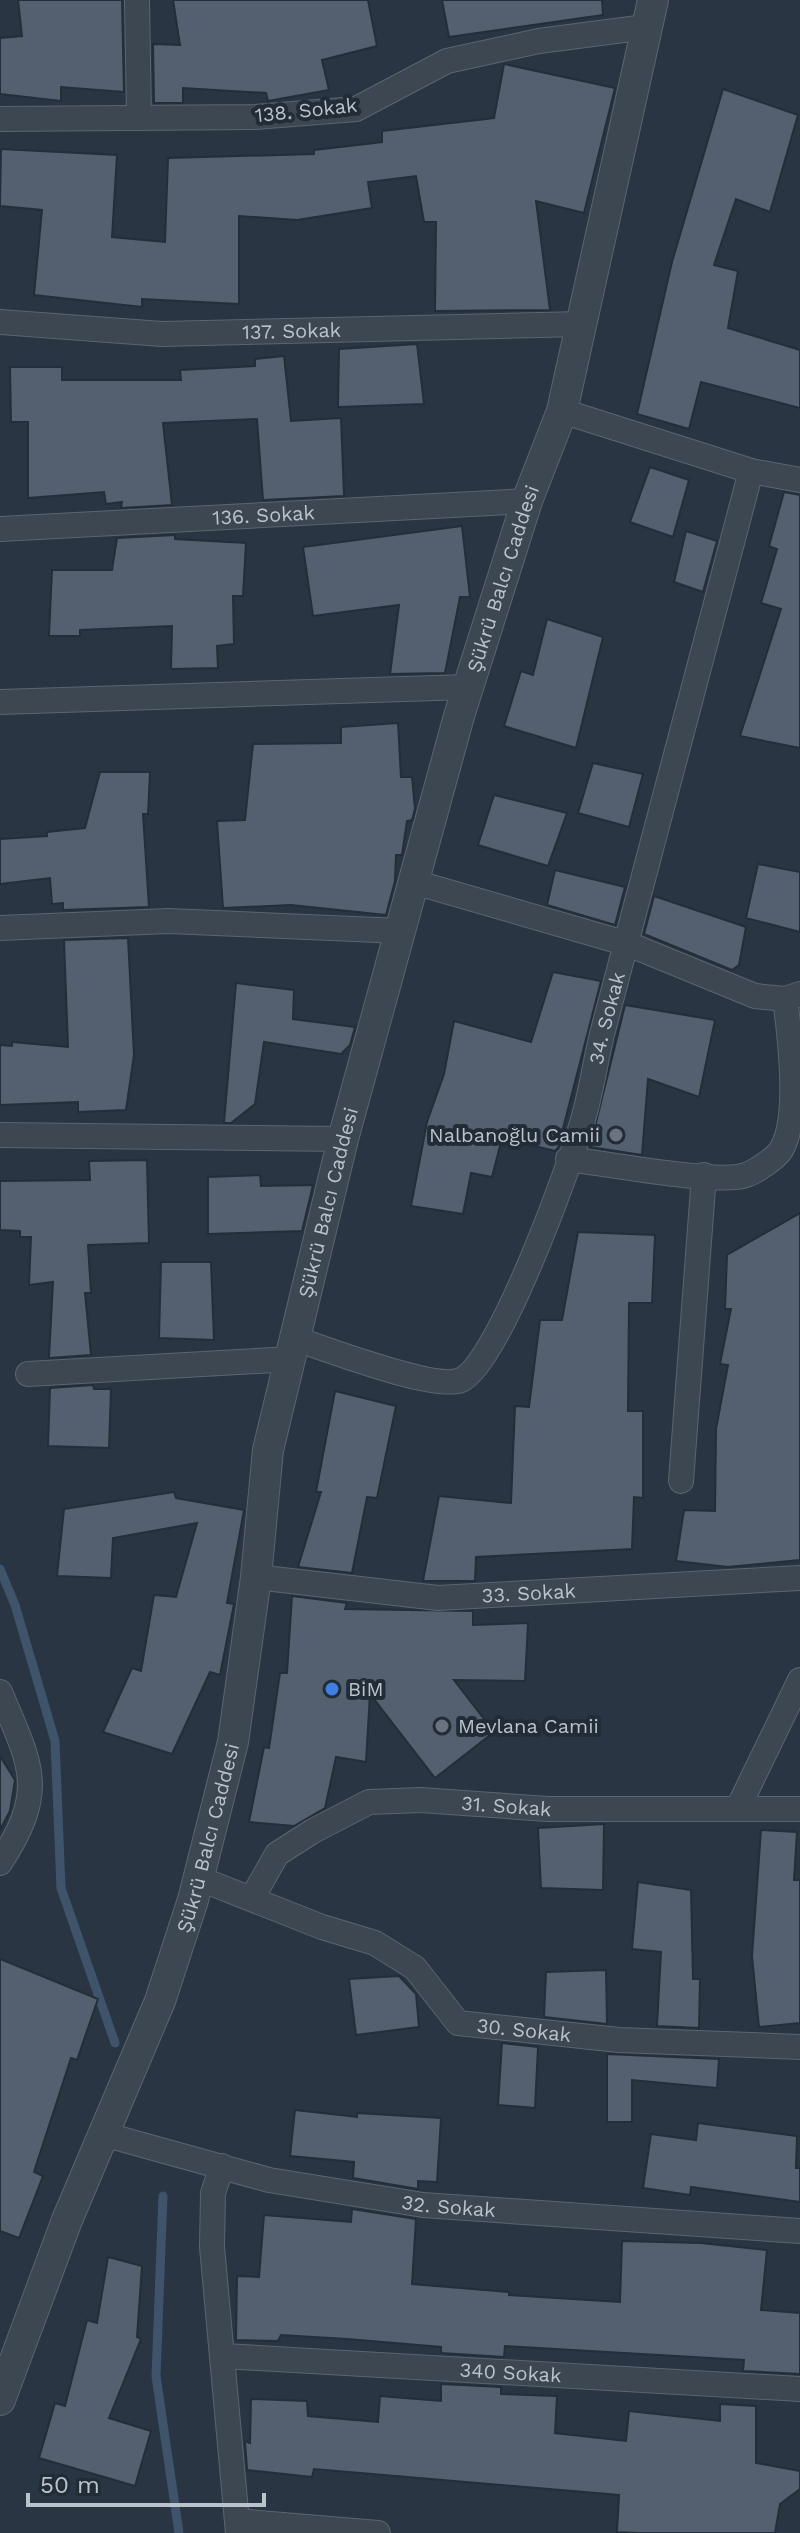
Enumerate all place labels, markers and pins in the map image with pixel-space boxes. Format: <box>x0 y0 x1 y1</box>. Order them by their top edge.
place label: Nalbanoğlu Camii <box>429 1123 600 1147</box>
marker: Nalbanoğlu Camii <box>607 1126 625 1144</box>
place label: BiM <box>348 1677 383 1701</box>
marker: BiM <box>323 1680 341 1698</box>
place label: Mevlana Camii <box>458 1714 599 1738</box>
marker: Mevlana Camii <box>433 1717 451 1735</box>

